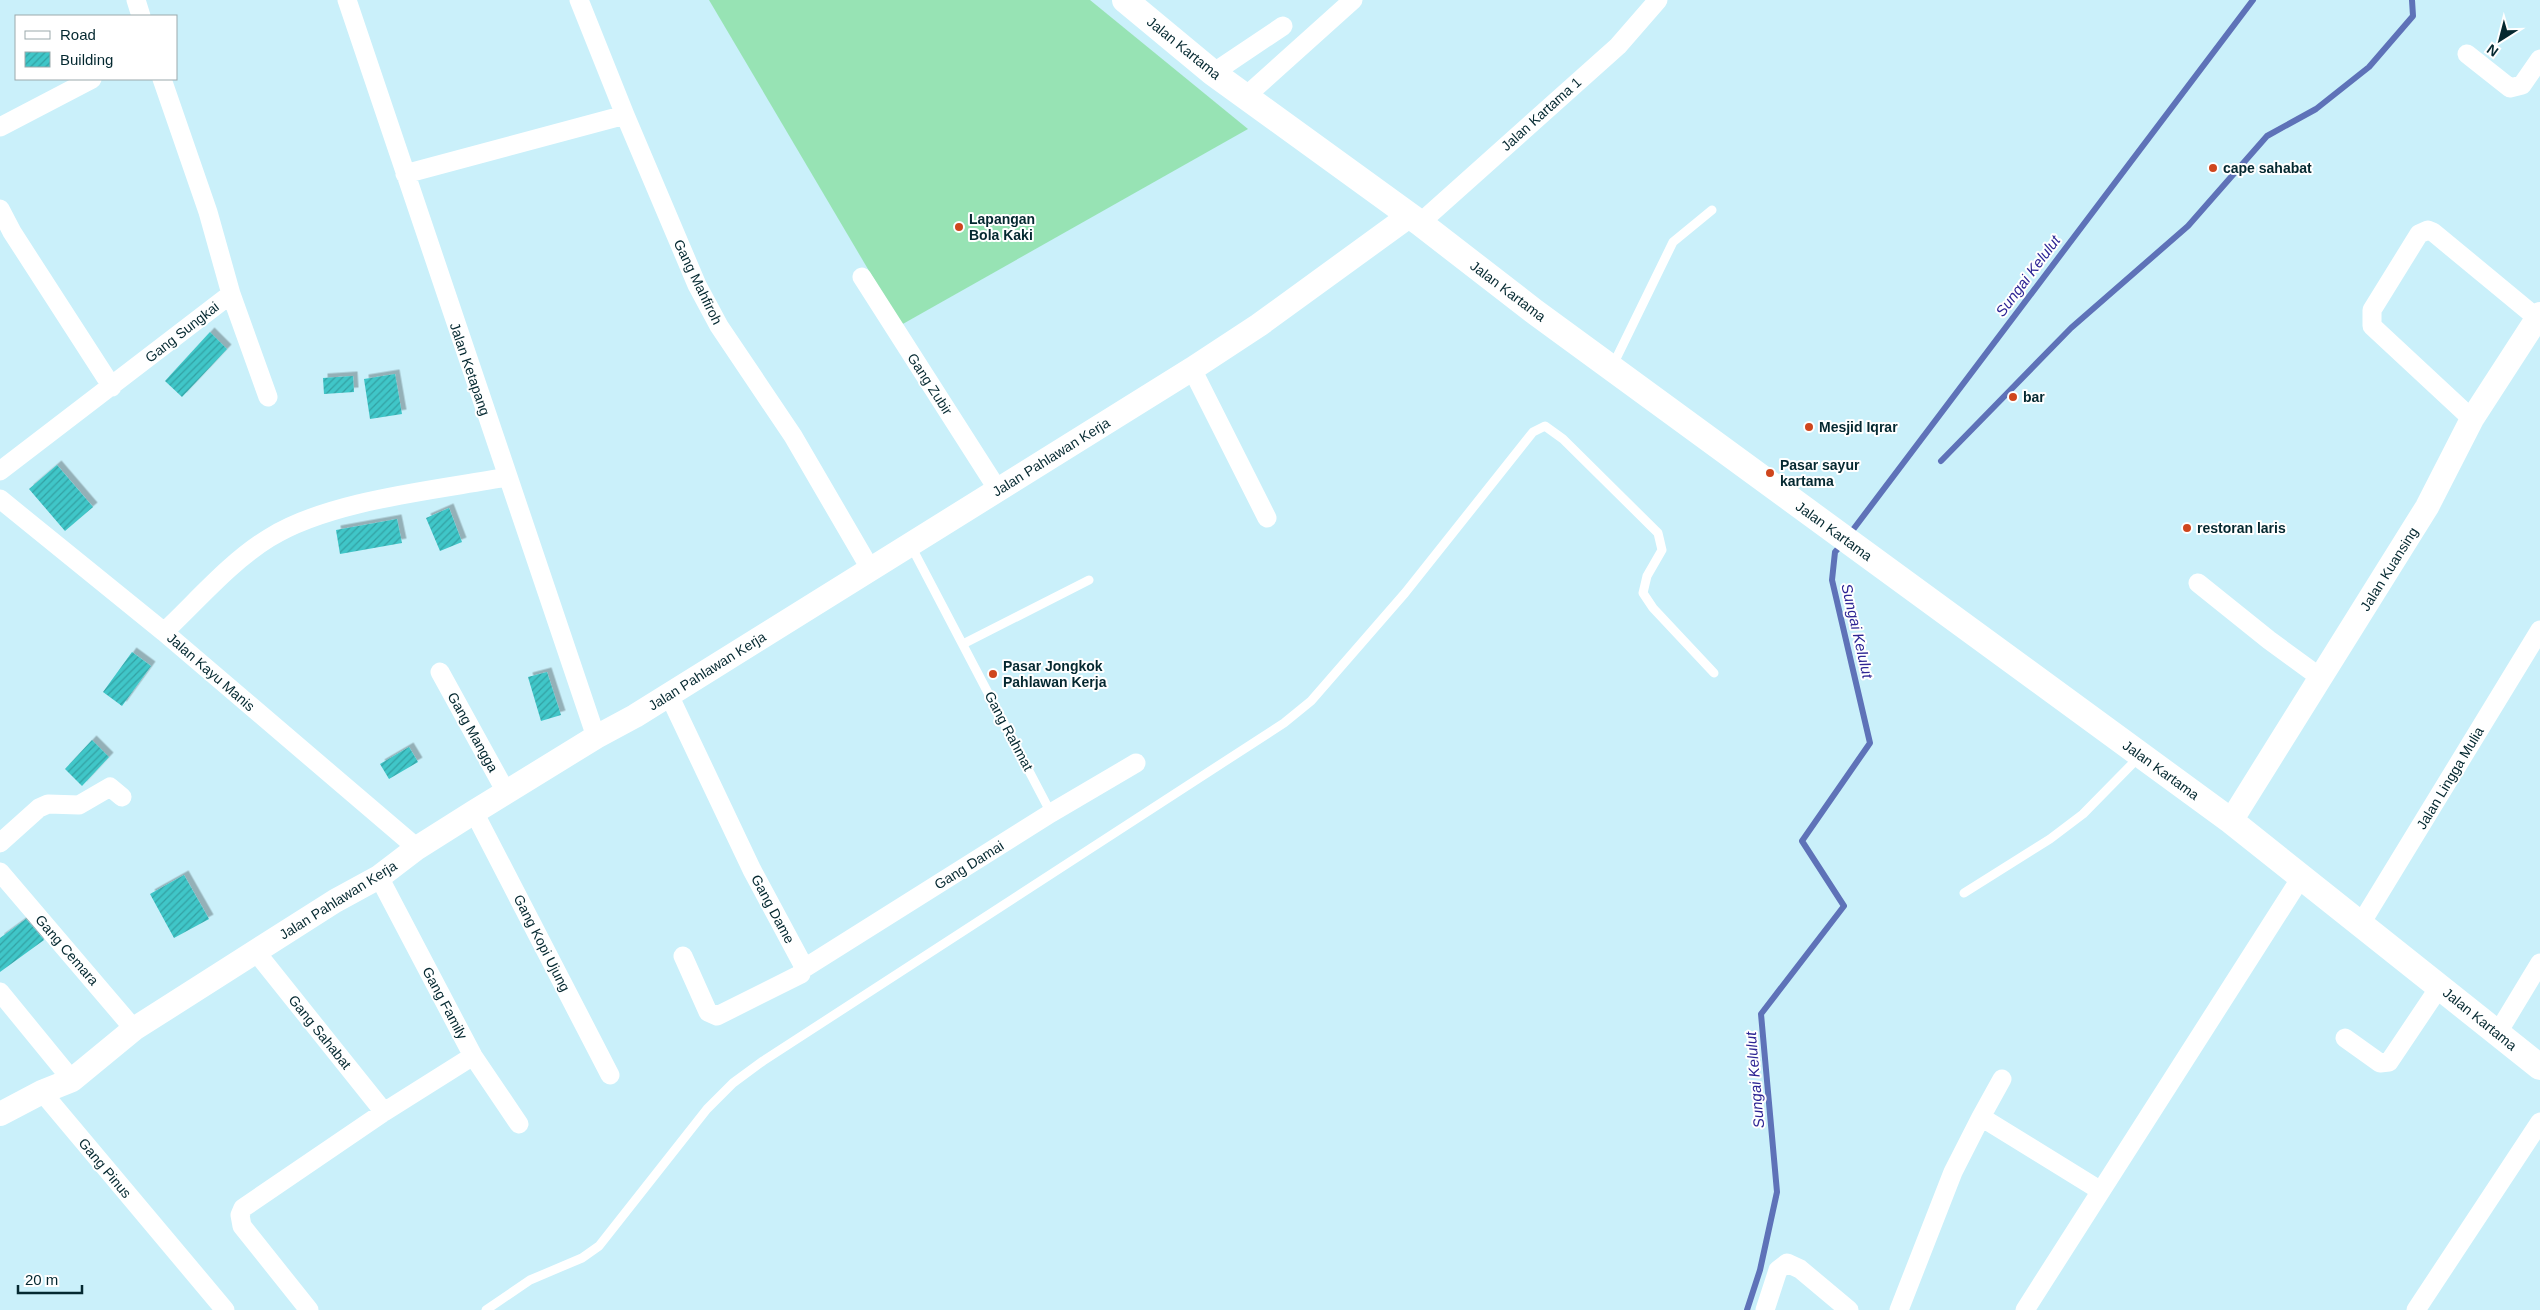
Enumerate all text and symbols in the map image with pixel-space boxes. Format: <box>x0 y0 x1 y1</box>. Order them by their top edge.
street label: Jalan Kartama <box>1144 13 1224 83</box>
legend <box>15 15 178 80</box>
north arrow <box>2475 15 2525 65</box>
text: Road <box>60 26 96 43</box>
text: N <box>2484 41 2501 60</box>
text: Building <box>60 51 113 68</box>
street label: Jalan Kartama 1 <box>1498 74 1584 154</box>
place label: cape sahabat <box>2223 160 2312 176</box>
marker: cape sahabat <box>2207 162 2219 174</box>
place label: Lapangan Bola Kaki <box>969 211 1035 243</box>
marker: Lapangan Bola Kaki <box>953 221 965 233</box>
water label: Sungai Kelulut <box>1992 231 2064 319</box>
street label: Gang Mahfiroh <box>671 237 725 327</box>
street label: Jalan Kartama <box>1467 257 1549 325</box>
street label: Gang Sungkai <box>142 298 222 366</box>
street label: Jalan Ketapang <box>447 320 493 418</box>
street label: Gang Zubir <box>904 350 956 418</box>
place label: bar <box>2023 389 2045 405</box>
marker: bar <box>2007 391 2019 403</box>
street label: Jalan Pahlawan Kerja <box>989 414 1113 500</box>
place label: Mesjid Iqrar <box>1819 419 1898 435</box>
marker: Mesjid Iqrar <box>1803 421 1815 433</box>
place label: Pasar sayur kartama <box>1780 457 1860 489</box>
marker: Pasar sayur kartama <box>1764 467 1776 479</box>
street label: Jalan Kartama <box>1793 498 1875 564</box>
place label: restoran laris <box>2197 520 2286 536</box>
marker: restoran laris <box>2181 522 2193 534</box>
street label: Jalan Kuansing <box>2357 524 2421 614</box>
water label: Sungai Kelulut <box>1838 582 1877 681</box>
street label: Jalan Pahlawan Kerja <box>645 628 769 714</box>
street label: Jalan Kayu Manis <box>164 630 258 714</box>
place label: Pasar Jongkok Pahlawan Kerja <box>1003 658 1107 690</box>
marker: Pasar Jongkok Pahlawan Kerja <box>987 668 999 680</box>
street label: Gang Mangga <box>444 689 502 775</box>
street label: Gang Rahmat <box>981 689 1037 773</box>
street label: Jalan Lingga Mulia <box>2413 724 2487 832</box>
street label: Jalan Kartama <box>2120 737 2202 803</box>
street label: Gang Damai <box>931 837 1007 893</box>
street label: Jalan Pahlawan Kerja <box>276 857 400 943</box>
street label: Gang Dame <box>748 872 798 946</box>
street label: Gang Kopi Ujung <box>511 892 573 994</box>
street label: Gang Cemara <box>32 912 102 989</box>
street label: Gang Family <box>419 964 471 1042</box>
street label: Jalan Kartama <box>2440 984 2520 1054</box>
street label: Gang Sahabat <box>285 992 355 1072</box>
water label: Sungai Kelulut <box>1742 1030 1767 1129</box>
street label: Gang Pinus <box>75 1135 135 1201</box>
scale bar <box>18 1262 81 1294</box>
text: 20 m <box>25 1271 58 1288</box>

